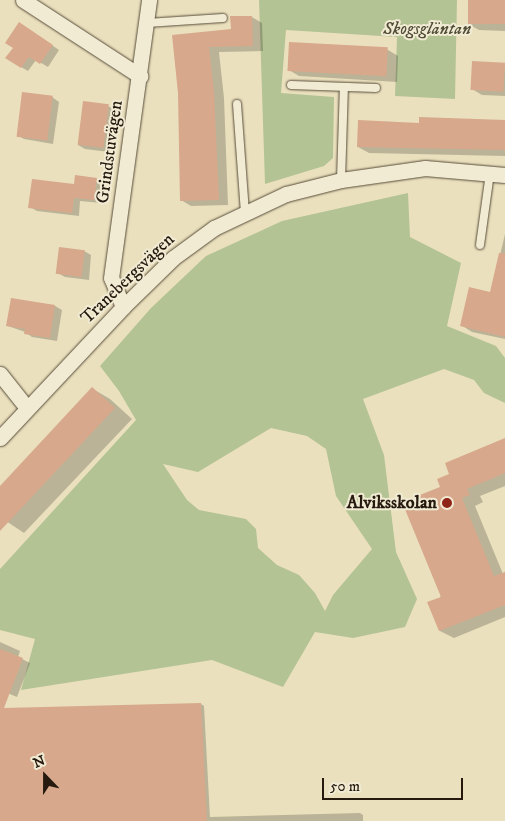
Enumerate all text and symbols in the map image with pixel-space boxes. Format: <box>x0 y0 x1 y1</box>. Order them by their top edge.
park label: Skogsgläntan <box>383 18 471 40</box>
street label: Grindstuvägen <box>92 99 128 205</box>
street label: Tranebergsvägen <box>77 229 179 329</box>
place label: Alviksskolan <box>347 492 437 514</box>
marker: Alviksskolan <box>441 497 453 509</box>
north arrow <box>20 751 70 801</box>
text: N <box>31 752 48 773</box>
scale bar <box>325 768 466 800</box>
text: 50 m <box>330 777 360 796</box>

